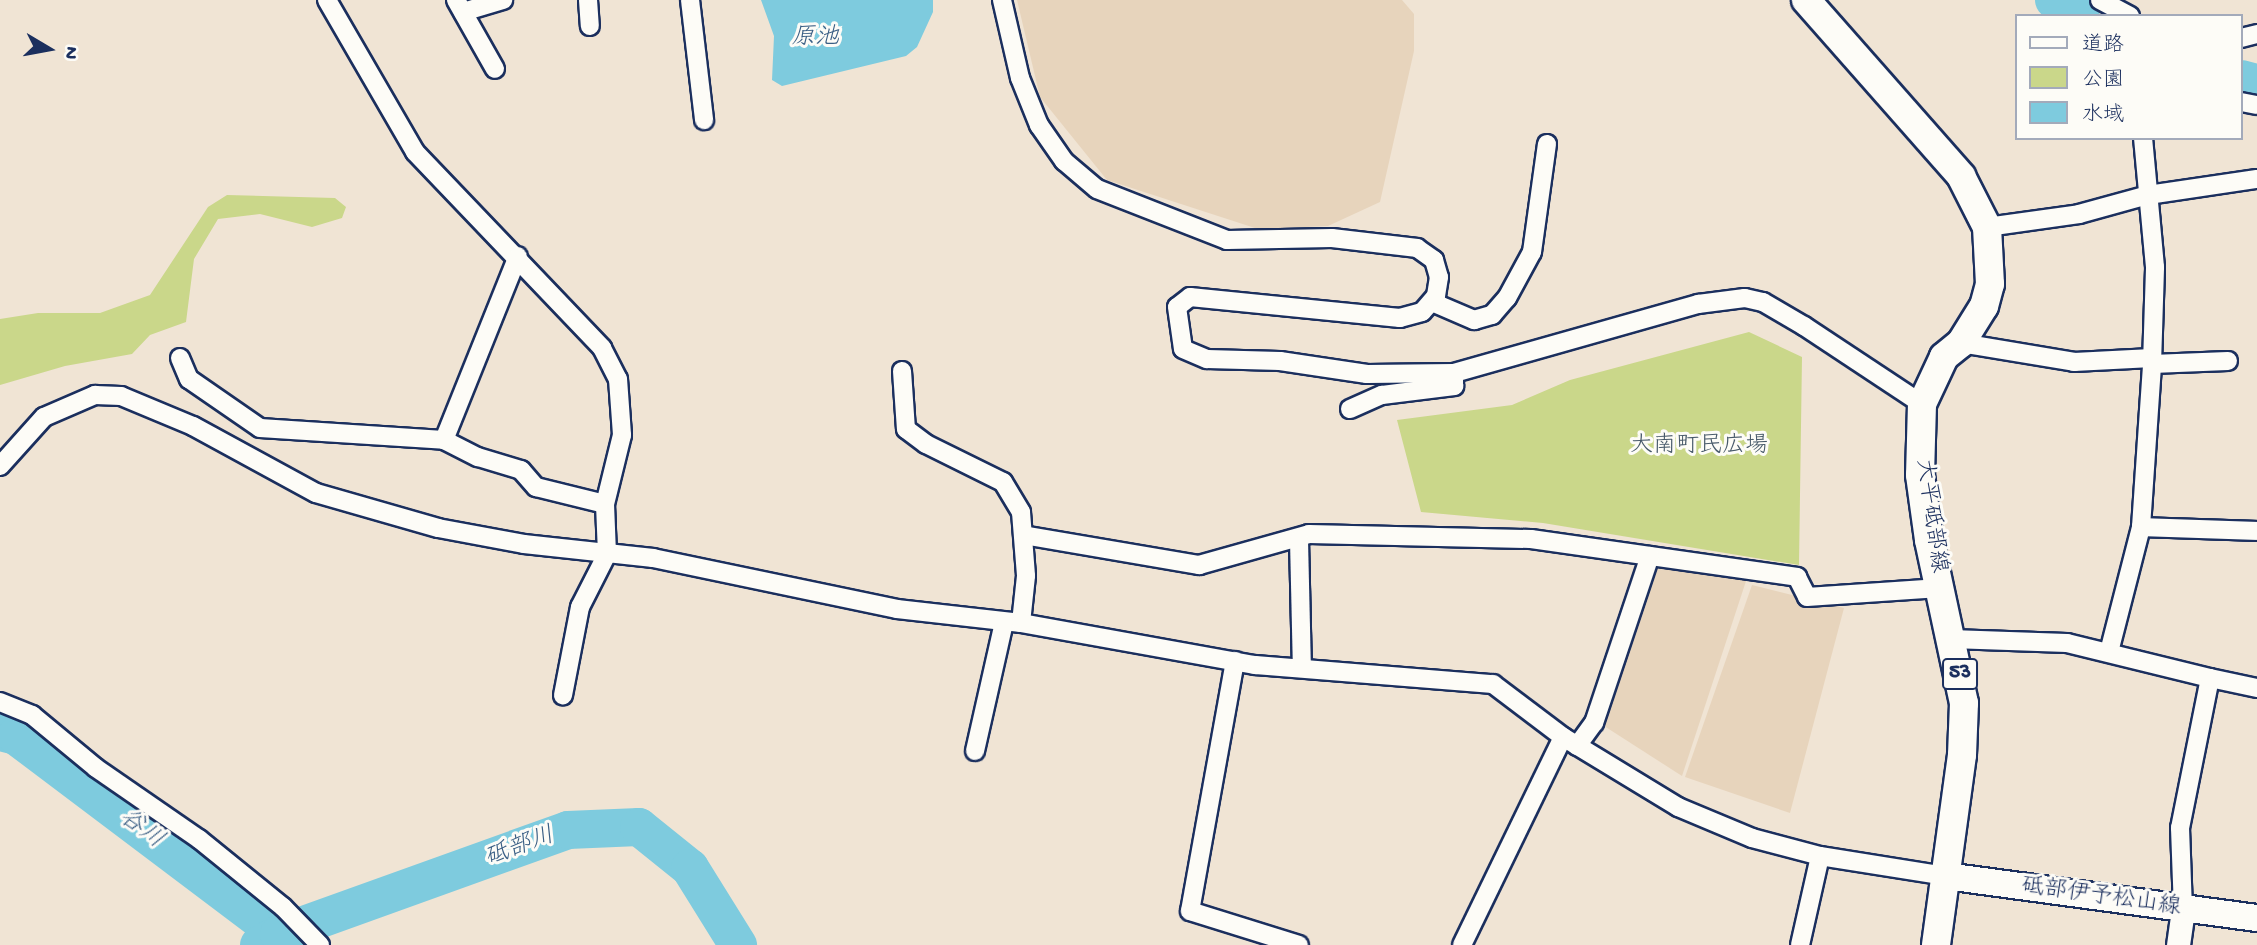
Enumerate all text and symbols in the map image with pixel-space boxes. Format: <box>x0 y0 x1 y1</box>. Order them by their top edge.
north arrow <box>14 14 84 84</box>
legend <box>2016 14 2243 140</box>
water label: 原池 <box>791 25 839 53</box>
text: 道路 <box>2082 34 2124 59</box>
text: N <box>58 45 83 61</box>
text: 公園 <box>2082 69 2124 94</box>
text: 水域 <box>2082 104 2124 129</box>
park label: 大南町民広場 <box>1630 433 1768 461</box>
street label: 大平砥部線 <box>1908 457 1952 575</box>
road number: 53 <box>1941 656 1979 692</box>
water label: 谷川 <box>113 804 169 856</box>
water label: 砥部川 <box>481 822 559 874</box>
street label: 砥部伊予松山線 <box>2019 873 2183 923</box>

